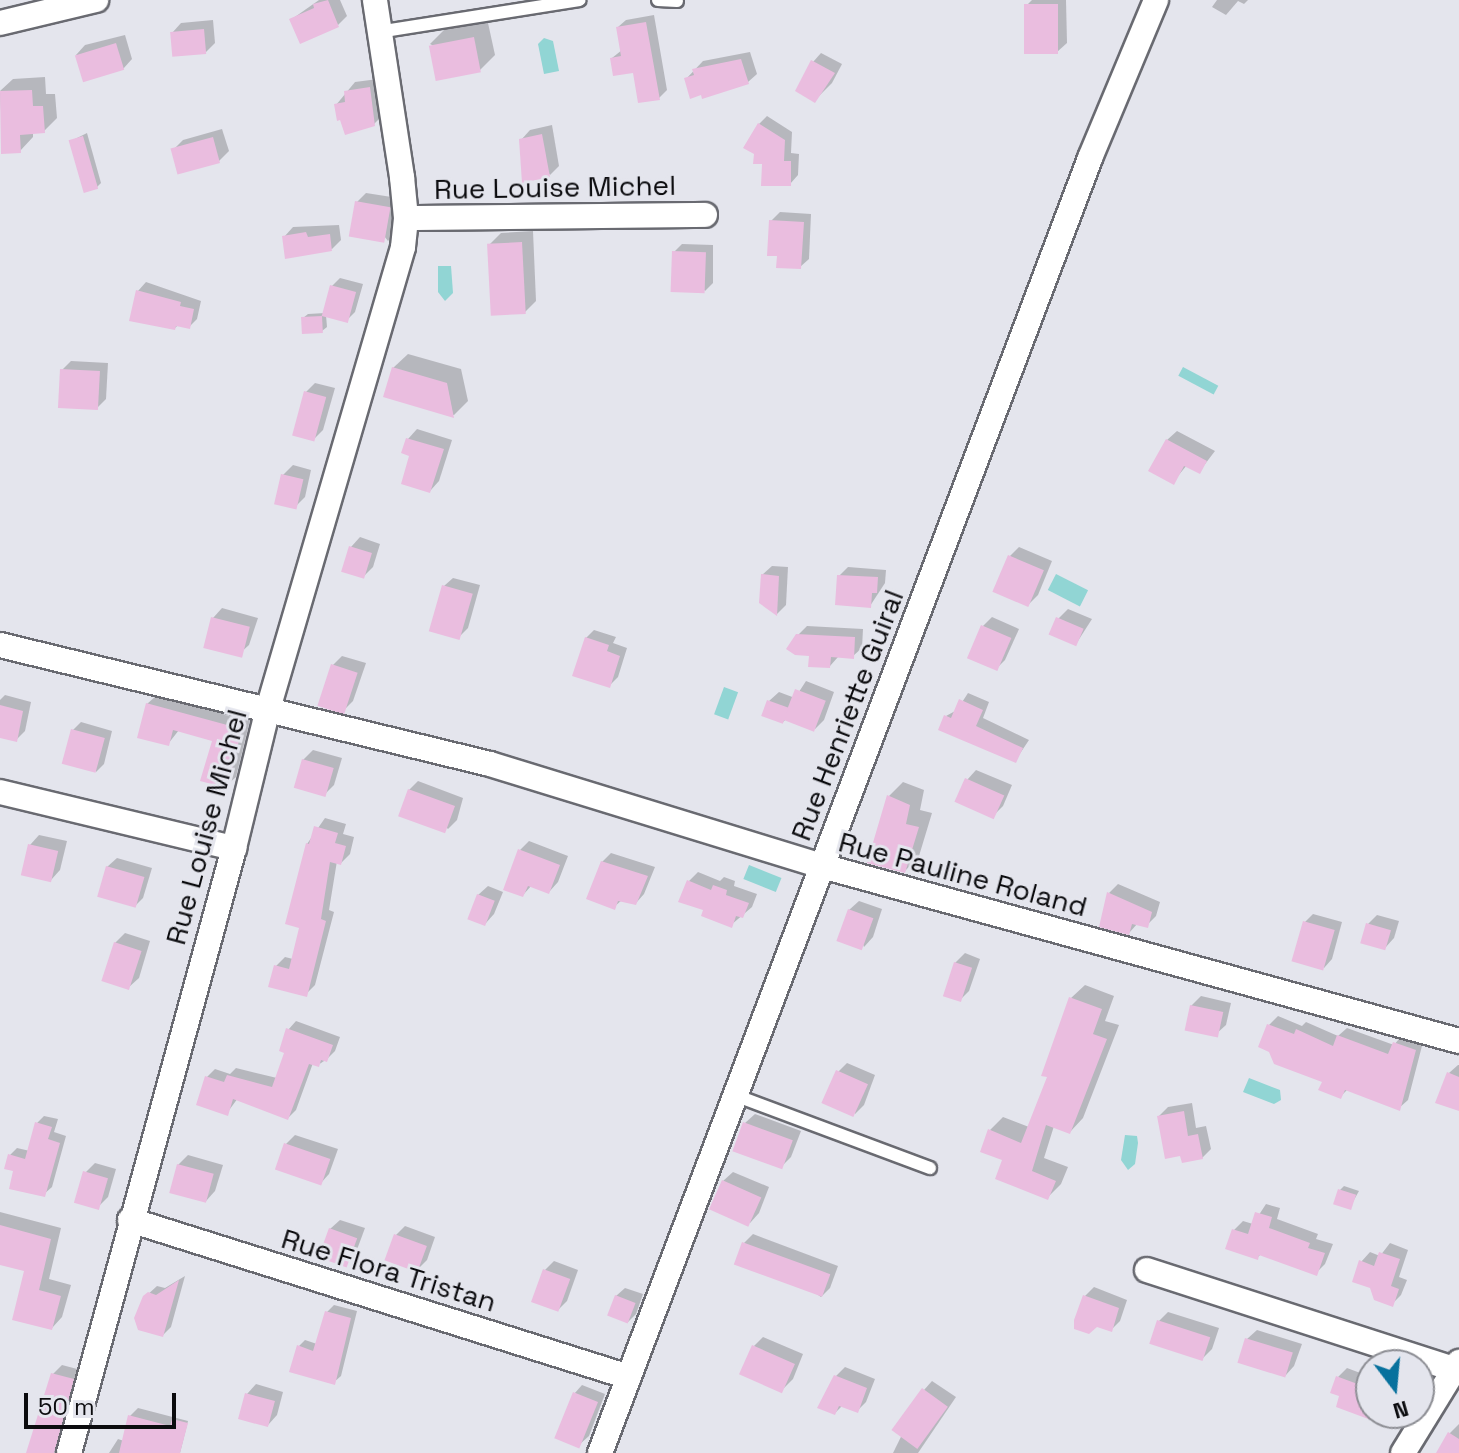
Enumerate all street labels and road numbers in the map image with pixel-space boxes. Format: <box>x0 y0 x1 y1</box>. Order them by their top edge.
street label: Rue Louise Michel <box>434 168 676 206</box>
street label: Rue Henriette Guiral <box>784 585 910 845</box>
street label: Rue Louise Michel <box>158 706 254 948</box>
street label: Rue Pauline Roland <box>835 825 1091 923</box>
street label: Rue Flora Tristan <box>277 1221 501 1319</box>

